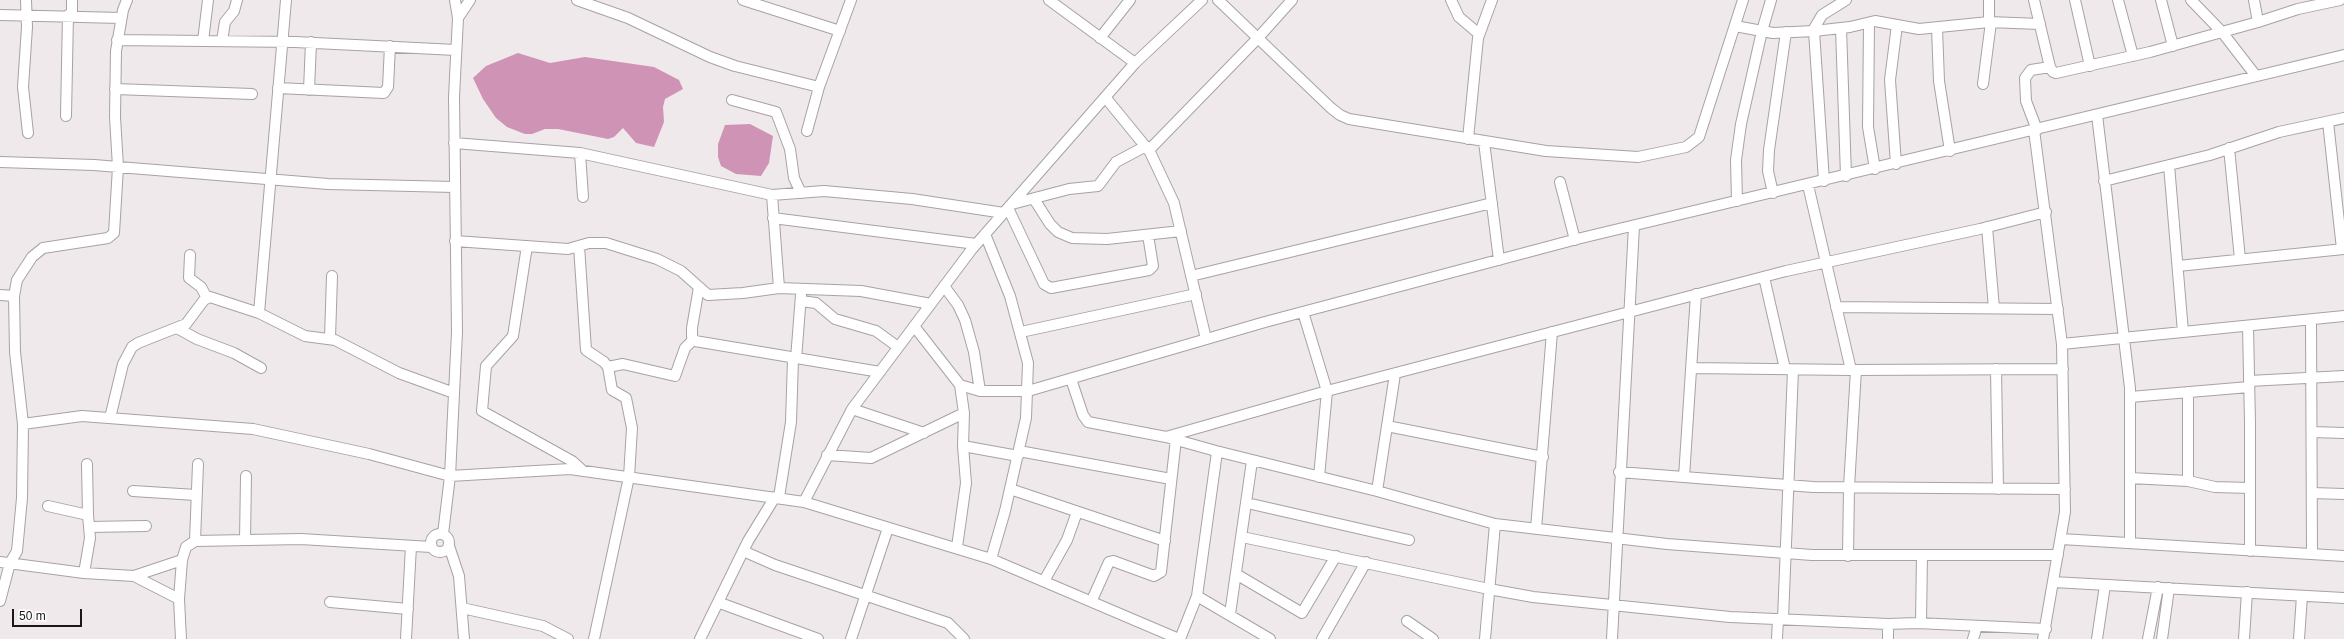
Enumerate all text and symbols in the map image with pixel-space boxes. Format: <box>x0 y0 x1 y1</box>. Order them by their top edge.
scale bar <box>14 601 84 627</box>
text: 50 m <box>19 609 46 623</box>

